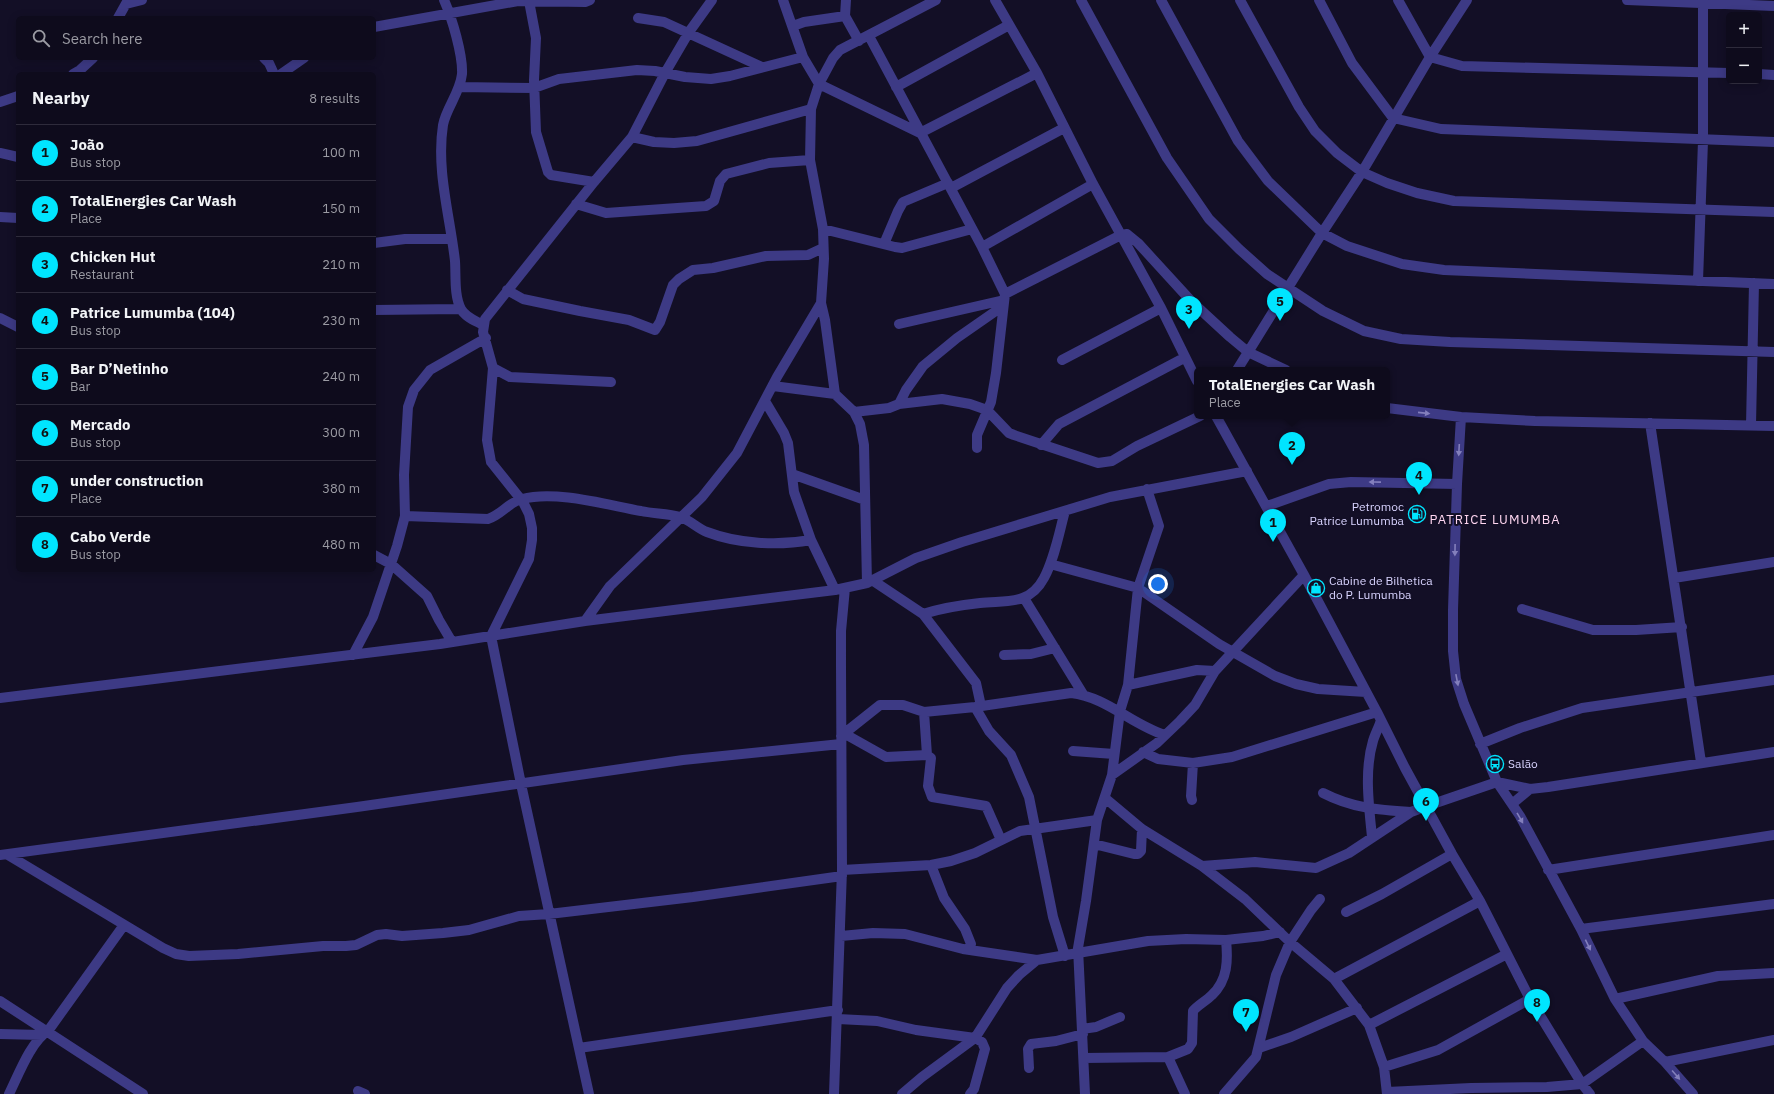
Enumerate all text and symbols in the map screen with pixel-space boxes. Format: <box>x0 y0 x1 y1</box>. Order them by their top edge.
map controls <box>1726 12 1762 84</box>
button: + <box>1726 12 1762 48</box>
search box <box>16 16 376 60</box>
icon: search <box>30 27 52 49</box>
text: Search here <box>62 29 142 48</box>
button: − <box>1726 48 1762 84</box>
text: Nearby <box>32 87 90 109</box>
text: 8 results <box>309 90 360 107</box>
text: João <box>70 135 104 154</box>
text: 1 <box>41 144 49 161</box>
text: 100 m <box>322 144 360 161</box>
text: Bus stop <box>70 154 121 171</box>
text: TotalEnergies Car Wash <box>70 191 237 210</box>
text: 2 <box>41 200 49 217</box>
text: 150 m <box>322 200 360 217</box>
text: Place <box>70 210 102 227</box>
text: Chicken Hut <box>70 247 155 266</box>
text: 3 <box>41 256 49 273</box>
text: 210 m <box>322 256 360 273</box>
text: Restaurant <box>70 266 134 283</box>
pin: 5 <box>1267 288 1293 321</box>
pin: 3 <box>1176 296 1202 329</box>
text: Patrice Lumumba (104) <box>70 303 235 322</box>
text: 4 <box>41 312 49 329</box>
text: 230 m <box>322 312 360 329</box>
text: Bus stop <box>70 322 121 339</box>
text: Bar D’Netinho <box>70 359 168 378</box>
popup <box>1194 367 1390 419</box>
text: 5 <box>41 368 49 385</box>
text: 240 m <box>322 368 360 385</box>
text: TotalEnergies Car Wash <box>1209 375 1375 394</box>
text: Bar <box>70 378 90 395</box>
text: Place <box>1209 394 1241 411</box>
one-way arrow <box>1418 410 1430 416</box>
text: Mercado <box>70 415 131 434</box>
text: 6 <box>41 424 49 441</box>
text: 300 m <box>322 424 360 441</box>
pin: 2 <box>1279 432 1305 465</box>
text: Bus stop <box>70 434 121 451</box>
one-way arrow <box>1456 444 1463 456</box>
pin: 4 <box>1406 462 1432 495</box>
text: under construction <box>70 471 204 490</box>
one-way arrow <box>1368 479 1381 485</box>
text: 7 <box>41 480 49 497</box>
text: 380 m <box>322 480 360 497</box>
text: Place <box>70 490 102 507</box>
place label: Petromoc Patrice Lumumba <box>1310 499 1405 528</box>
fuel station icon: Petromoc Patrice Lumumba <box>1407 504 1427 524</box>
pin: 1 <box>1260 509 1286 542</box>
district label: PATRICE LUMUMBA <box>1429 511 1561 528</box>
text: Cabo Verde <box>70 527 151 546</box>
text: 8 <box>41 536 49 553</box>
text: 480 m <box>322 536 360 553</box>
one-way arrow <box>1452 544 1458 557</box>
text: Bus stop <box>70 546 121 563</box>
place label: Cabine de Bilhetica do P. Lumumba <box>1329 573 1433 602</box>
your location <box>1148 574 1168 594</box>
shop icon: Cabine de Bilhetica do P. Lumumba <box>1306 578 1326 598</box>
one-way arrow <box>1454 673 1460 686</box>
bus stop icon: Salão <box>1485 754 1505 774</box>
place label: Salão <box>1508 756 1538 771</box>
pin: 6 <box>1413 788 1439 821</box>
one-way arrow <box>1517 812 1524 824</box>
one-way arrow <box>1585 939 1592 951</box>
pin: 8 <box>1524 989 1550 1022</box>
pin: 7 <box>1233 999 1259 1032</box>
one-way arrow <box>1672 1069 1681 1080</box>

